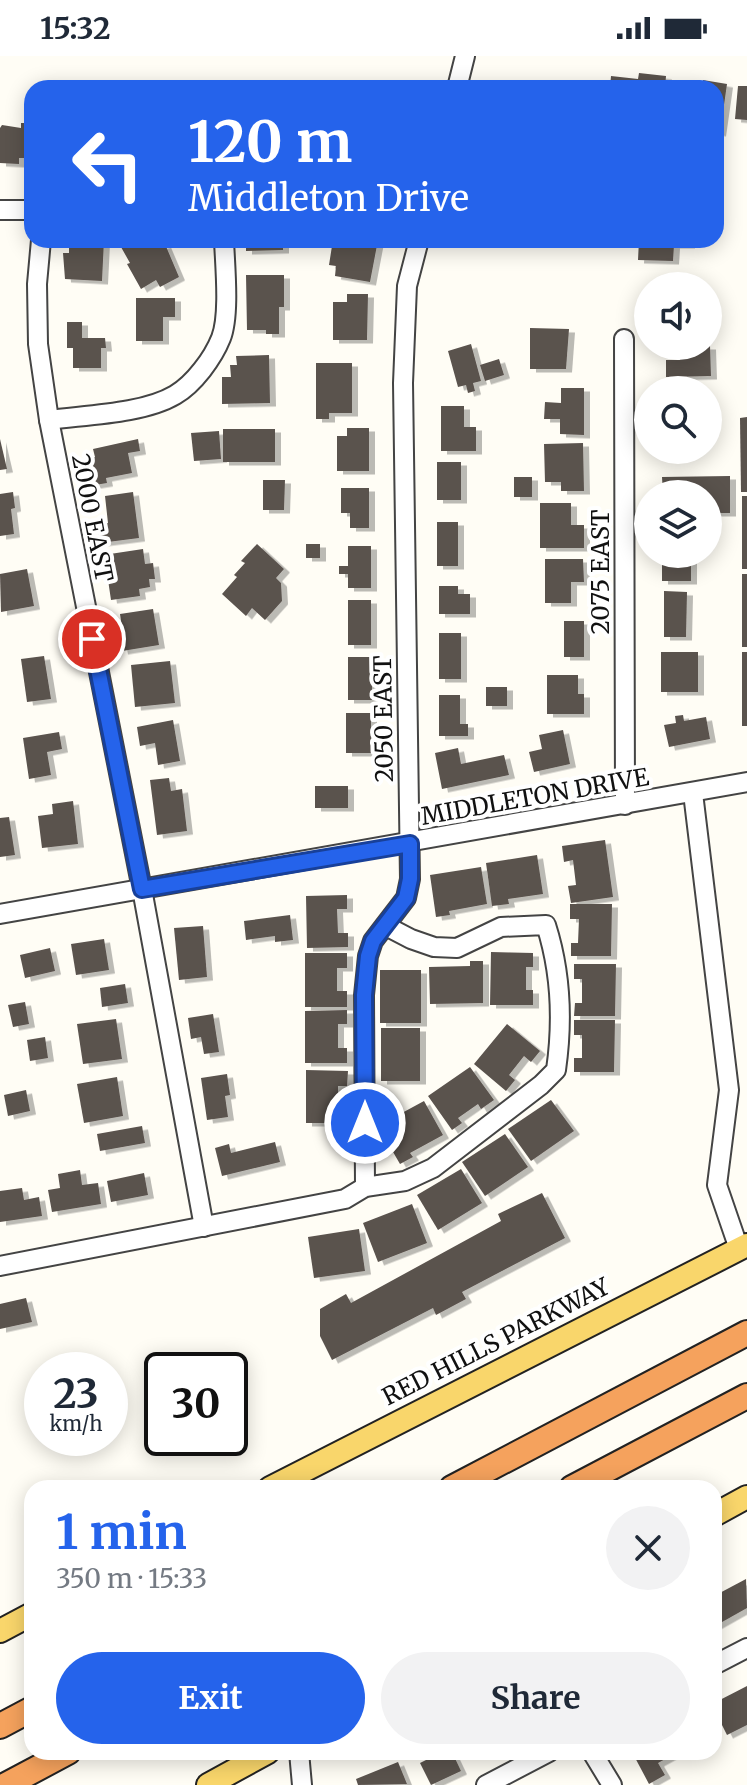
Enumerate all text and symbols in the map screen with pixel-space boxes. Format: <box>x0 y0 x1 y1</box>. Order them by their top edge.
text: 15:32 <box>40 9 111 47</box>
text: 120 m <box>188 107 352 177</box>
icon: left <box>56 112 160 216</box>
text: Middleton Drive <box>188 176 469 221</box>
map controls <box>634 272 722 568</box>
button: sound <box>634 272 722 360</box>
button: search <box>634 376 722 464</box>
street label: 2000 EAST <box>65 451 120 585</box>
button: layers <box>634 480 722 568</box>
street label: 2075 EAST <box>585 509 616 634</box>
pin <box>58 605 126 673</box>
icon: arrive <box>70 617 114 661</box>
street label: 2050 EAST <box>367 655 400 783</box>
street label: MIDDLETON DRIVE <box>419 761 652 832</box>
position arrow <box>323 1081 407 1165</box>
street label: RED HILLS PARKWAY <box>377 1271 615 1412</box>
speed limit sign: 30 <box>144 1352 248 1456</box>
text: 23 <box>53 1369 99 1419</box>
text: km/h <box>50 1411 102 1436</box>
text: 1 min <box>56 1502 187 1562</box>
button: close <box>606 1506 690 1590</box>
text: 350 m · 15:33 <box>56 1562 207 1595</box>
button: Exit <box>56 1652 365 1744</box>
button: Share <box>381 1652 690 1744</box>

